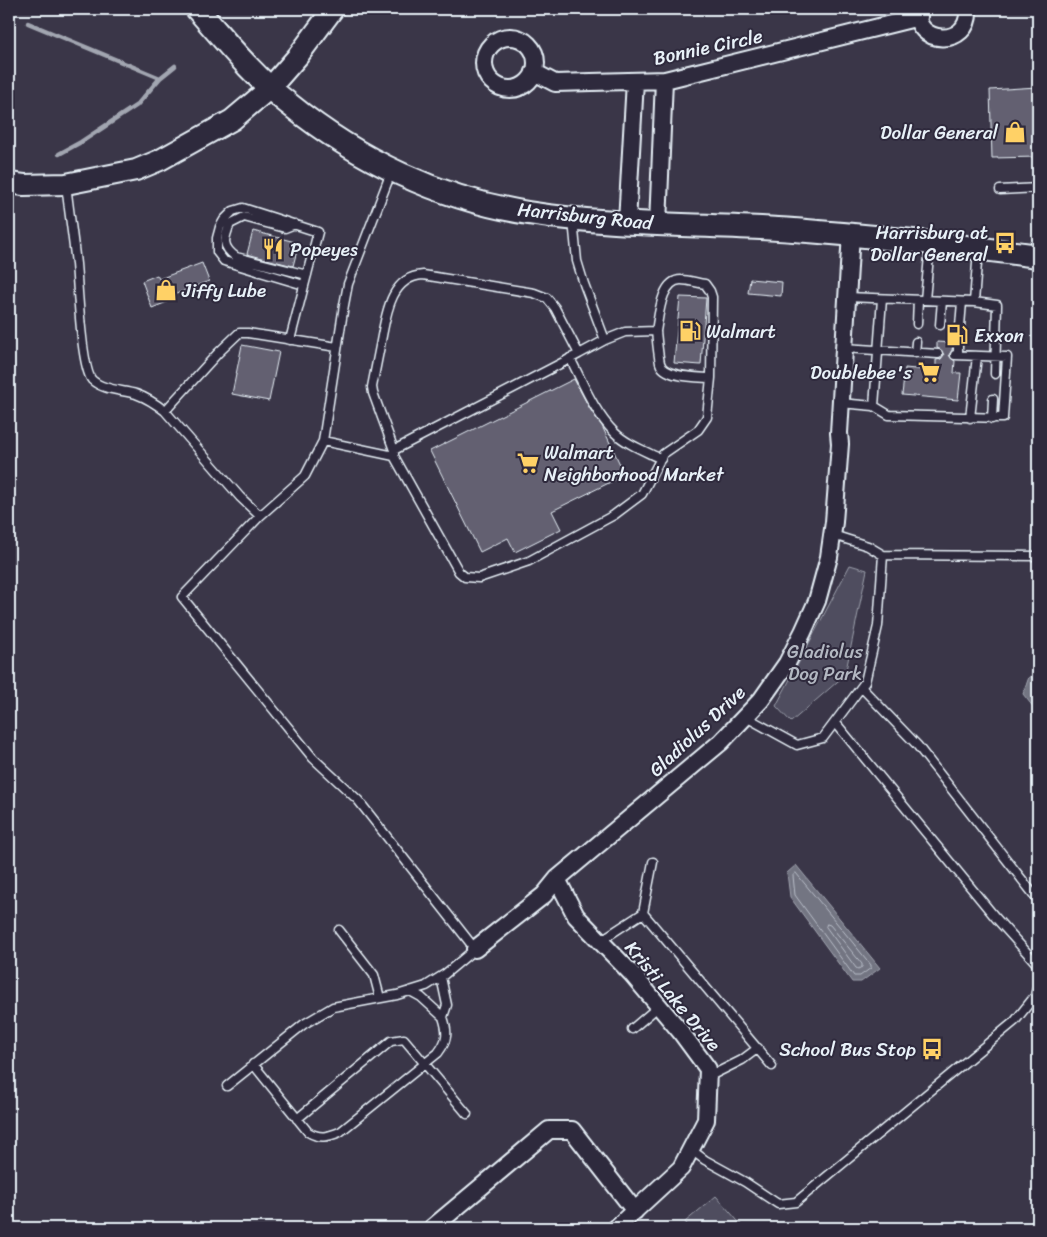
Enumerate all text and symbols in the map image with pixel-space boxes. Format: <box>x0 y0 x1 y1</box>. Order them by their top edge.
street label: Bonnie Circle <box>650 19 766 75</box>
place label: Dollar General <box>880 116 999 149</box>
shop icon: Dollar General <box>1002 119 1028 145</box>
street label: Harrisburg Road <box>516 193 656 240</box>
place label: Harrisburg at Dollar General <box>870 216 989 271</box>
bus stop icon: Harrisburg at Dollar General <box>992 230 1018 256</box>
place label: Popeyes <box>290 233 358 266</box>
restaurant icon: Popeyes <box>260 236 286 262</box>
place label: Jiffy Lube <box>181 274 266 307</box>
shop icon: Jiffy Lube <box>153 277 179 303</box>
place label: Walmart <box>706 315 776 348</box>
fuel station icon: Walmart <box>677 318 703 344</box>
place label: Exxon <box>974 319 1024 352</box>
fuel station icon: Exxon <box>944 322 970 348</box>
place label: Doublebee's <box>810 356 912 389</box>
supermarket icon: Doublebee's <box>916 359 942 385</box>
place label: Walmart Neighborhood Market <box>544 436 725 491</box>
supermarket icon: Walmart Neighborhood Market <box>515 450 541 476</box>
park label: Gladiolus Dog Park <box>787 635 863 690</box>
street label: Gladiolus Drive <box>641 677 753 785</box>
street label: Kristi Lake Drive <box>616 933 730 1059</box>
place label: School Bus Stop <box>779 1033 916 1066</box>
bus stop icon: School Bus Stop <box>919 1036 945 1062</box>

